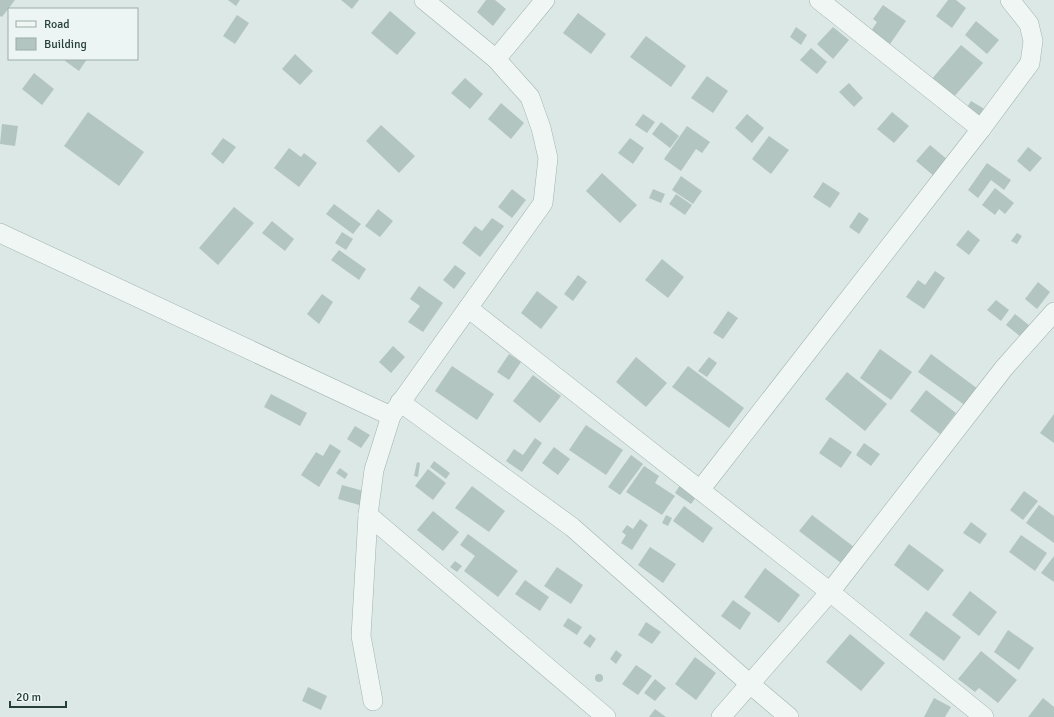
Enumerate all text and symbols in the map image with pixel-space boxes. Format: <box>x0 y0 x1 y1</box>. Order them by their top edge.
legend <box>8 8 138 60</box>
text: Road <box>44 17 70 32</box>
text: Building <box>44 37 87 52</box>
scale bar <box>10 683 66 709</box>
text: 20 m <box>16 690 41 705</box>

